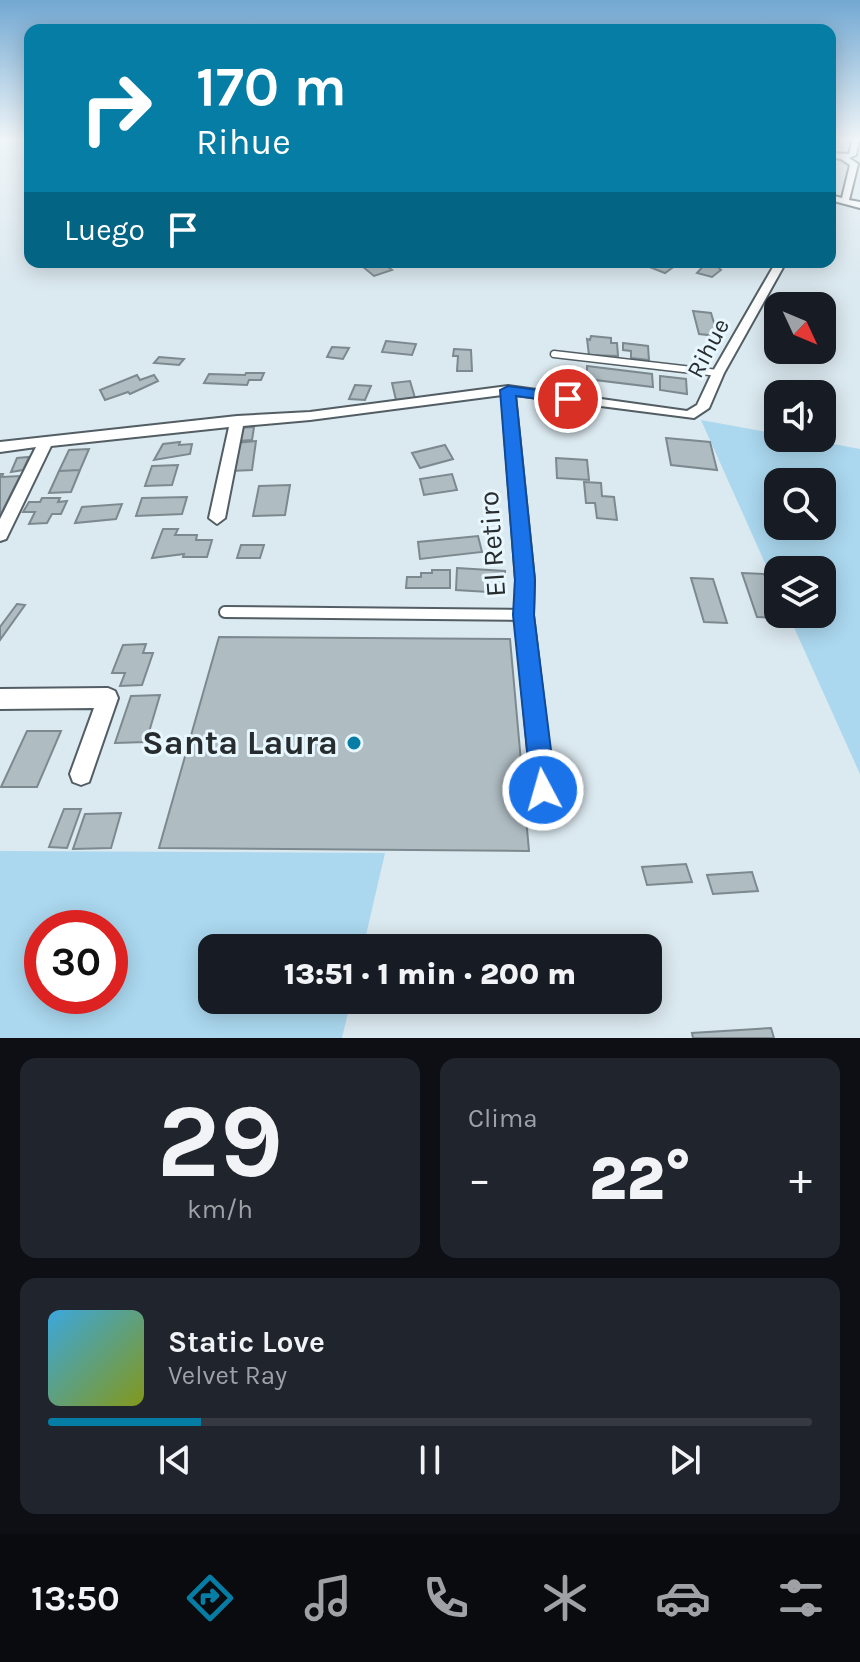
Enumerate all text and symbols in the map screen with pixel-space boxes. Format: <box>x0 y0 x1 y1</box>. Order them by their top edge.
text: 170 m <box>196 54 347 119</box>
icon: right <box>64 56 168 160</box>
text: Rihue <box>196 121 291 163</box>
icon: arrive <box>161 208 205 252</box>
text: Luego <box>64 212 145 248</box>
north arrow <box>764 292 836 364</box>
map controls <box>764 292 836 628</box>
street label: Rihue <box>681 314 735 382</box>
pin <box>534 365 602 433</box>
icon: arrive <box>546 377 590 421</box>
button: sound <box>764 380 836 452</box>
button: search <box>764 468 836 540</box>
street label: El Retiro <box>472 490 512 598</box>
button: layers <box>764 556 836 628</box>
place label: Santa Laura <box>142 723 338 763</box>
marker: Santa Laura <box>345 734 363 752</box>
position arrow <box>501 748 585 832</box>
speed limit sign: 30 <box>24 910 128 1014</box>
text: 13:51 · 1 min · 200 m <box>284 956 576 992</box>
text: 29 <box>157 1081 283 1202</box>
text: Clima <box>468 1103 538 1134</box>
text: 22° <box>589 1144 691 1214</box>
text: − <box>468 1154 491 1205</box>
text: + <box>789 1154 812 1205</box>
text: km/h <box>187 1194 253 1225</box>
text: Static Love <box>168 1324 325 1360</box>
text: Velvet Ray <box>168 1360 287 1391</box>
icon: previous <box>153 1438 197 1482</box>
icon: pause <box>408 1438 452 1482</box>
icon: next <box>663 1438 707 1482</box>
icon: directions <box>182 1570 238 1626</box>
icon: music <box>300 1570 356 1626</box>
icon: phone <box>418 1570 474 1626</box>
icon: climate <box>537 1570 593 1626</box>
icon: car <box>655 1570 711 1626</box>
icon: filters <box>773 1570 829 1626</box>
text: 13:50 <box>31 1577 120 1619</box>

